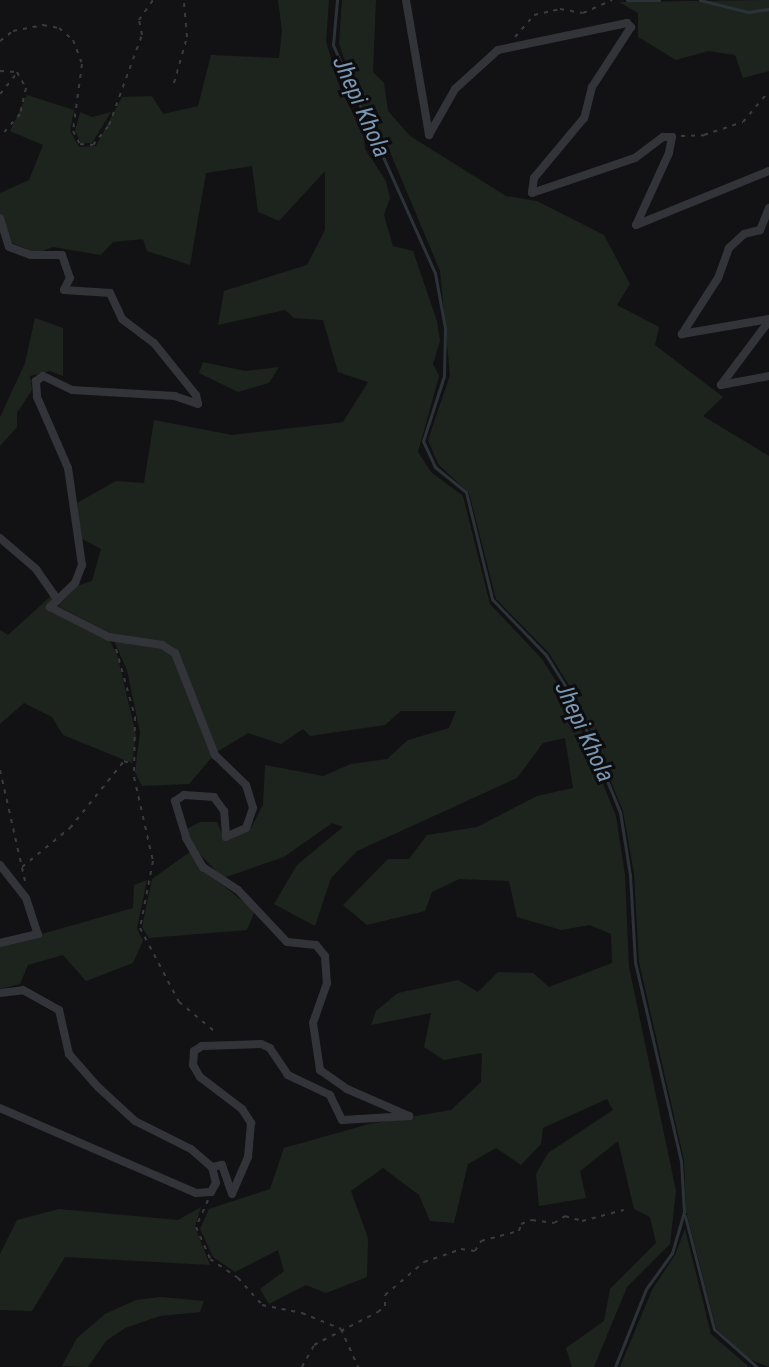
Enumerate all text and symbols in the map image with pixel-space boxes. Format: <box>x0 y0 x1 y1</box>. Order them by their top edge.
water label: Jhepi Khola <box>326 52 396 162</box>
water label: Jhepi Khola <box>548 677 620 787</box>

